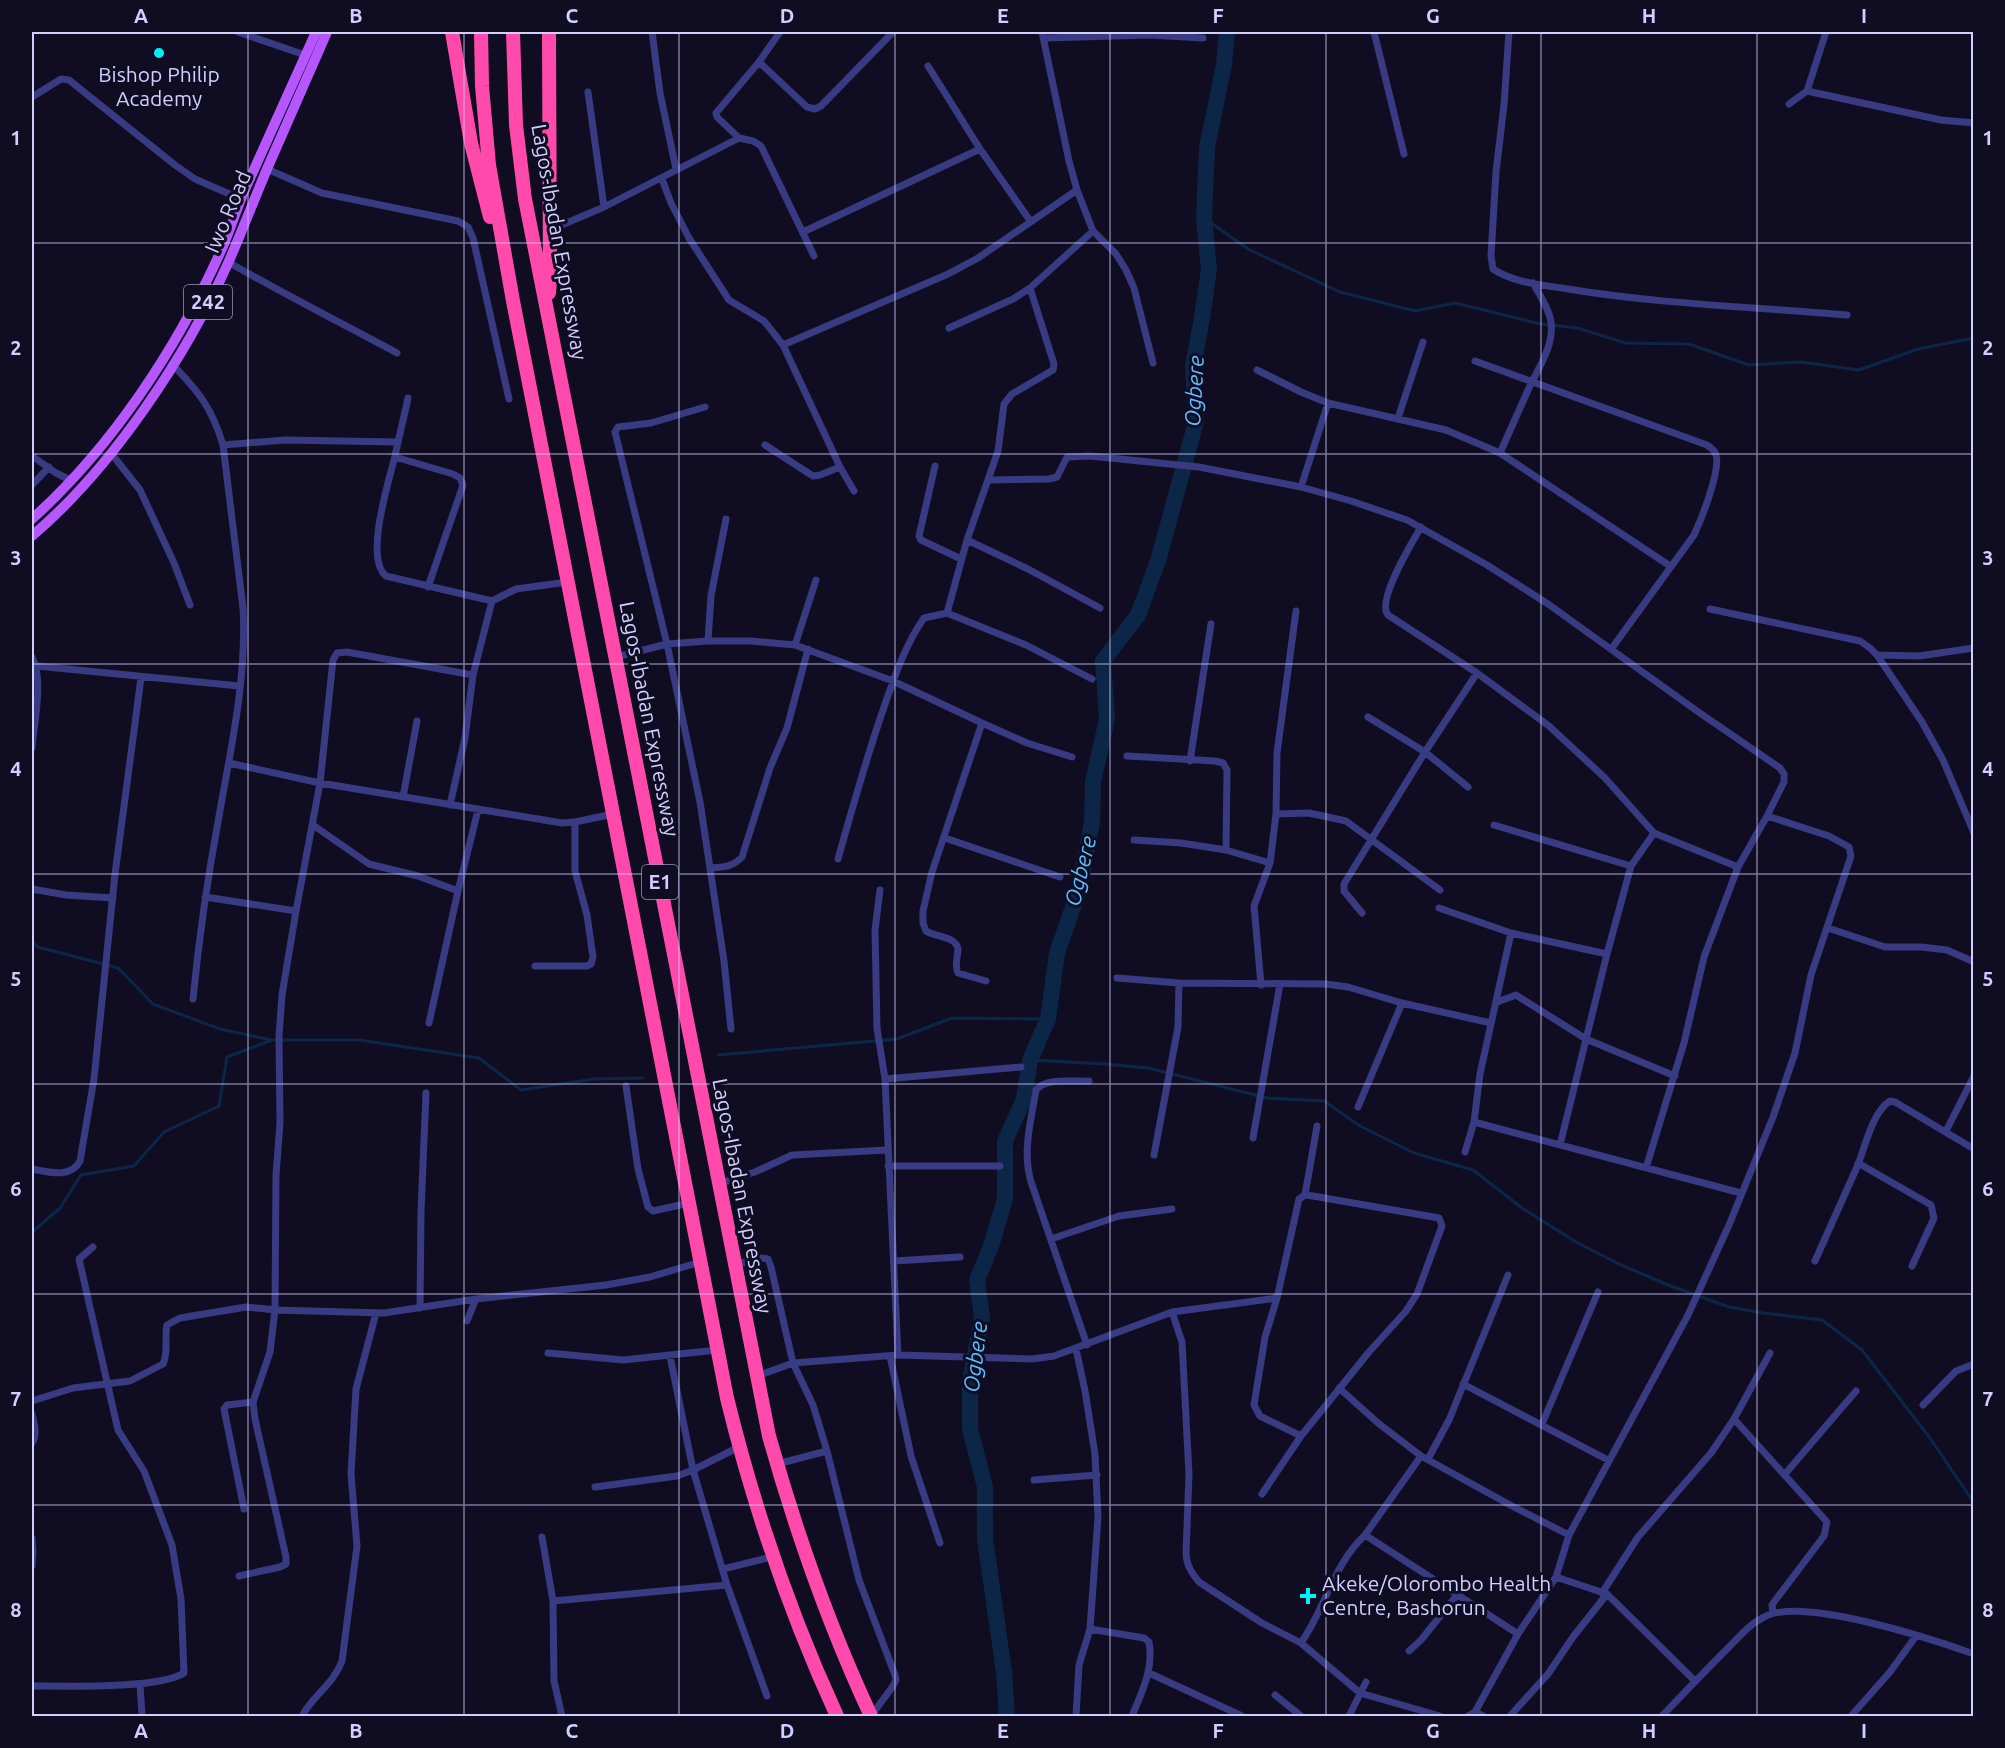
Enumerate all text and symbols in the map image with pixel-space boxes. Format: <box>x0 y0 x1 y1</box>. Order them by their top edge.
text: A <box>134 4 148 27</box>
text: B <box>349 4 363 27</box>
text: C <box>566 4 579 27</box>
text: D <box>780 4 794 27</box>
text: E <box>997 4 1009 27</box>
text: F <box>1212 4 1224 27</box>
text: G <box>1426 4 1440 27</box>
text: H <box>1642 4 1656 27</box>
text: I <box>1861 4 1867 27</box>
marker: Bishop Philip Academy <box>152 46 166 60</box>
place label: Bishop Philip Academy <box>98 62 220 110</box>
street label: Lagos-Ibadan Expressway <box>527 122 593 362</box>
text: 1 <box>10 126 22 149</box>
text: 1 <box>1982 126 1994 149</box>
street label: Iwo Road <box>199 167 255 256</box>
road number: 242 <box>184 285 232 319</box>
text: 2 <box>10 336 22 359</box>
text: 2 <box>1982 336 1994 359</box>
water label: Ogbere <box>1179 355 1208 427</box>
text: 3 <box>10 546 22 569</box>
text: 3 <box>1982 546 1994 569</box>
street label: Lagos-Ibadan Expressway <box>615 599 685 839</box>
text: 4 <box>10 757 22 780</box>
text: 4 <box>1982 757 1994 780</box>
water label: Ogbere <box>1059 833 1100 908</box>
road number: E1 <box>642 865 678 899</box>
text: 5 <box>10 967 22 990</box>
text: 5 <box>1982 967 1994 990</box>
street label: Lagos-Ibadan Expressway <box>708 1076 778 1316</box>
text: 6 <box>10 1177 22 1200</box>
text: 6 <box>1982 1177 1994 1200</box>
water label: Ogbere <box>958 1320 991 1394</box>
text: 7 <box>10 1387 22 1410</box>
text: 7 <box>1982 1387 1994 1410</box>
place label: Akeke/Olorombo Health Centre, Bashorun <box>1322 1571 1551 1619</box>
marker: Akeke/Olorombo Health Centre, Bashorun <box>1299 1587 1317 1605</box>
text: 8 <box>10 1598 22 1621</box>
text: 8 <box>1982 1598 1994 1621</box>
text: A <box>134 1719 148 1742</box>
text: B <box>349 1719 363 1742</box>
text: C <box>566 1719 579 1742</box>
text: D <box>780 1719 794 1742</box>
text: E <box>997 1719 1009 1742</box>
text: F <box>1212 1719 1224 1742</box>
text: G <box>1426 1719 1440 1742</box>
text: H <box>1642 1719 1656 1742</box>
text: I <box>1861 1719 1867 1742</box>

